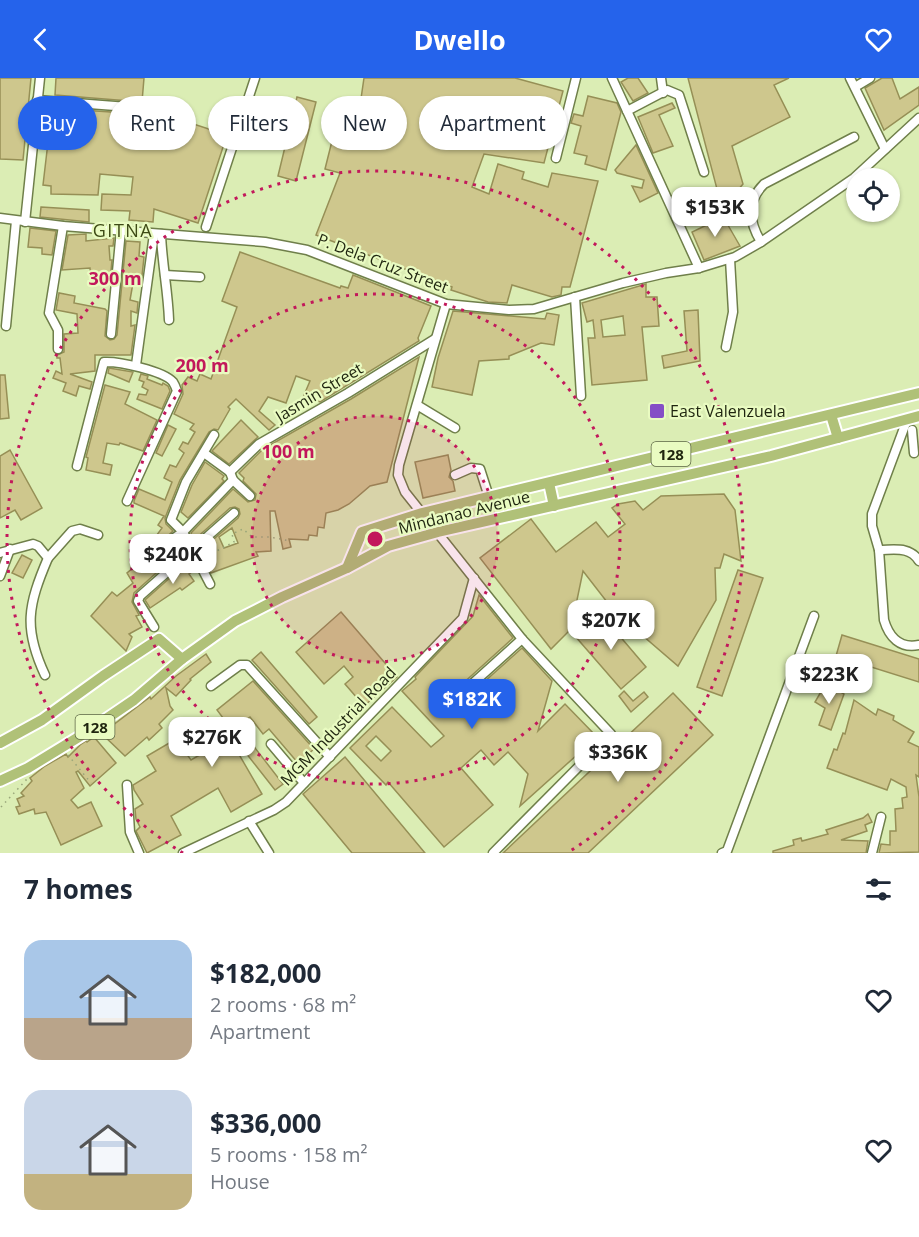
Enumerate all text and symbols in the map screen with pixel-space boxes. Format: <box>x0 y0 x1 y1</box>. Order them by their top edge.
text: Dwello <box>413 21 506 58</box>
icon: back <box>24 23 57 56</box>
icon: heart <box>862 23 895 56</box>
chip: Buy <box>18 96 97 150</box>
chip: Rent <box>109 96 196 150</box>
chip: Filters <box>208 96 309 150</box>
chip: New <box>321 96 407 150</box>
chip: Apartment <box>419 96 567 150</box>
map controls <box>846 168 900 222</box>
button: locate <box>846 168 900 222</box>
pin: $153K <box>673 187 757 238</box>
text: $153K <box>685 193 745 220</box>
district label: GITNA <box>93 218 153 242</box>
street label: P. Dela Cruz Street <box>314 228 452 298</box>
text: 300 m <box>88 266 142 290</box>
text: 200 m <box>175 353 229 377</box>
street label: Jasmin Street <box>269 357 367 428</box>
place label: East Valenzuela <box>670 400 786 422</box>
marker: East Valenzuela <box>648 402 666 420</box>
text: 100 m <box>261 439 315 463</box>
road number: 128 <box>652 442 690 466</box>
street label: Mindanao Avenue <box>396 485 532 539</box>
centre of rings <box>365 529 385 549</box>
pin: $240K <box>131 534 215 585</box>
text: $240K <box>143 540 203 567</box>
pin: $207K <box>569 600 653 651</box>
text: $207K <box>581 606 641 633</box>
pin: $223K <box>787 654 871 705</box>
text: $223K <box>799 660 859 687</box>
street label: MGM Industrial Road <box>275 662 401 790</box>
pin: $182K <box>430 679 514 730</box>
text: $182K <box>442 685 502 712</box>
road number: 128 <box>76 715 115 739</box>
pin: $276K <box>170 717 254 768</box>
text: $276K <box>182 723 242 750</box>
pin: $336K <box>576 732 660 783</box>
text: $336K <box>588 738 648 765</box>
text: 7 homes <box>24 871 133 907</box>
icon: filters <box>862 873 895 906</box>
text: $182,000 <box>210 955 321 991</box>
icon: home <box>72 964 144 1036</box>
icon: heart <box>862 984 895 1017</box>
text: 2 rooms · 68 m² <box>210 991 356 1018</box>
text: Apartment <box>210 1018 310 1045</box>
text: $336,000 <box>210 1105 321 1141</box>
icon: home <box>72 1114 144 1186</box>
icon: heart <box>862 1134 895 1167</box>
text: 5 rooms · 158 m² <box>210 1141 368 1168</box>
text: House <box>210 1168 270 1195</box>

